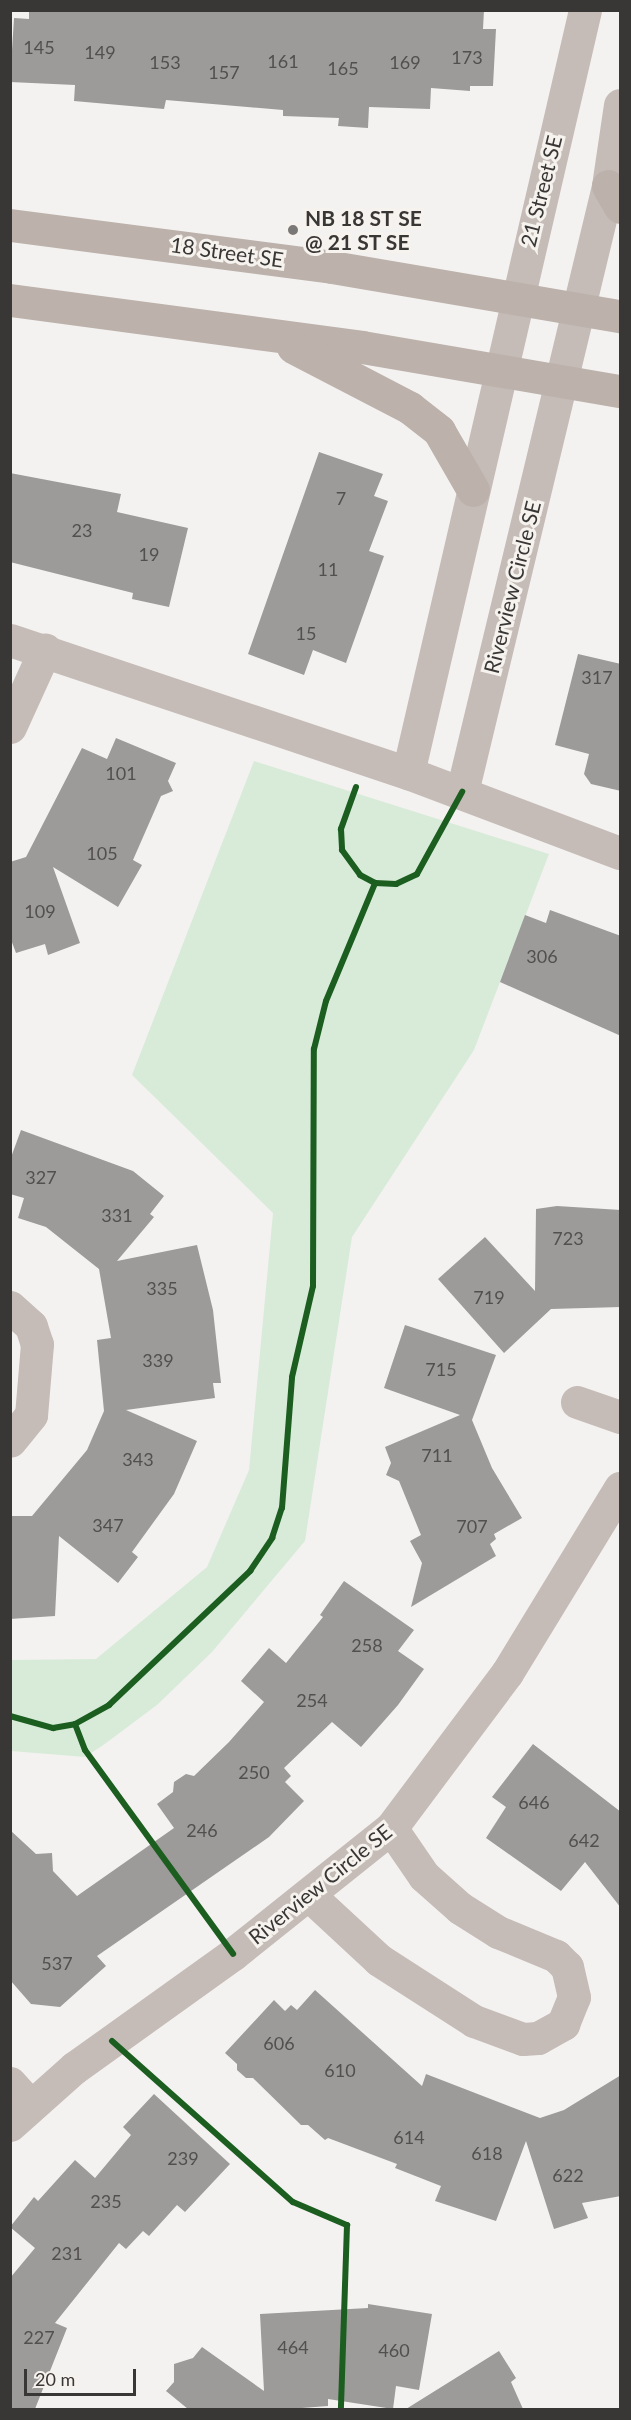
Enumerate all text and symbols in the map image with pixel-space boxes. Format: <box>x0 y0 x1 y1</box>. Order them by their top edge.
house number: 145 <box>23 36 55 58</box>
house number: 149 <box>84 41 116 63</box>
house number: 173 <box>451 46 483 68</box>
house number: 161 <box>267 50 299 72</box>
house number: 153 <box>149 51 181 73</box>
house number: 169 <box>389 51 421 73</box>
house number: 165 <box>327 57 359 79</box>
house number: 157 <box>208 61 240 83</box>
street label: 21 Street SE <box>515 133 567 249</box>
place label: NB 18 ST SE @ 21 ST SE <box>305 205 422 255</box>
marker: NB 18 ST SE @ 21 ST SE <box>286 223 300 237</box>
street label: 18 Street SE <box>169 232 285 272</box>
house number: 7 <box>336 487 346 509</box>
street label: Riverview Circle SE <box>478 498 546 676</box>
house number: 23 <box>72 519 92 541</box>
house number: 19 <box>139 543 159 565</box>
house number: 11 <box>318 558 338 580</box>
house number: 15 <box>296 622 316 644</box>
house number: 317 <box>581 666 613 688</box>
house number: 101 <box>105 762 137 784</box>
house number: 105 <box>86 842 118 864</box>
house number: 109 <box>24 900 56 922</box>
house number: 306 <box>526 945 558 967</box>
house number: 327 <box>25 1166 57 1188</box>
house number: 331 <box>101 1204 133 1226</box>
house number: 723 <box>552 1227 584 1249</box>
house number: 335 <box>146 1277 178 1299</box>
house number: 719 <box>473 1286 505 1308</box>
house number: 339 <box>142 1349 174 1371</box>
house number: 715 <box>425 1358 457 1380</box>
house number: 711 <box>421 1444 453 1466</box>
house number: 343 <box>122 1448 154 1470</box>
house number: 347 <box>92 1514 124 1536</box>
house number: 707 <box>456 1515 488 1537</box>
house number: 258 <box>351 1634 383 1656</box>
house number: 254 <box>296 1689 328 1711</box>
house number: 250 <box>238 1761 270 1783</box>
house number: 646 <box>518 1791 550 1813</box>
street label: Riverview Circle SE <box>243 1818 397 1950</box>
house number: 246 <box>186 1819 218 1841</box>
house number: 642 <box>568 1829 600 1851</box>
house number: 537 <box>41 1952 73 1974</box>
house number: 606 <box>263 2032 295 2054</box>
house number: 610 <box>324 2059 356 2081</box>
house number: 614 <box>393 2126 425 2148</box>
house number: 618 <box>471 2142 503 2164</box>
house number: 239 <box>167 2147 199 2169</box>
house number: 622 <box>552 2164 584 2186</box>
house number: 235 <box>90 2190 122 2212</box>
house number: 231 <box>51 2242 83 2264</box>
house number: 227 <box>23 2326 55 2348</box>
house number: 464 <box>277 2336 309 2358</box>
house number: 460 <box>378 2339 410 2361</box>
scale bar <box>27 2357 140 2395</box>
text: 20 m <box>35 2368 75 2390</box>

